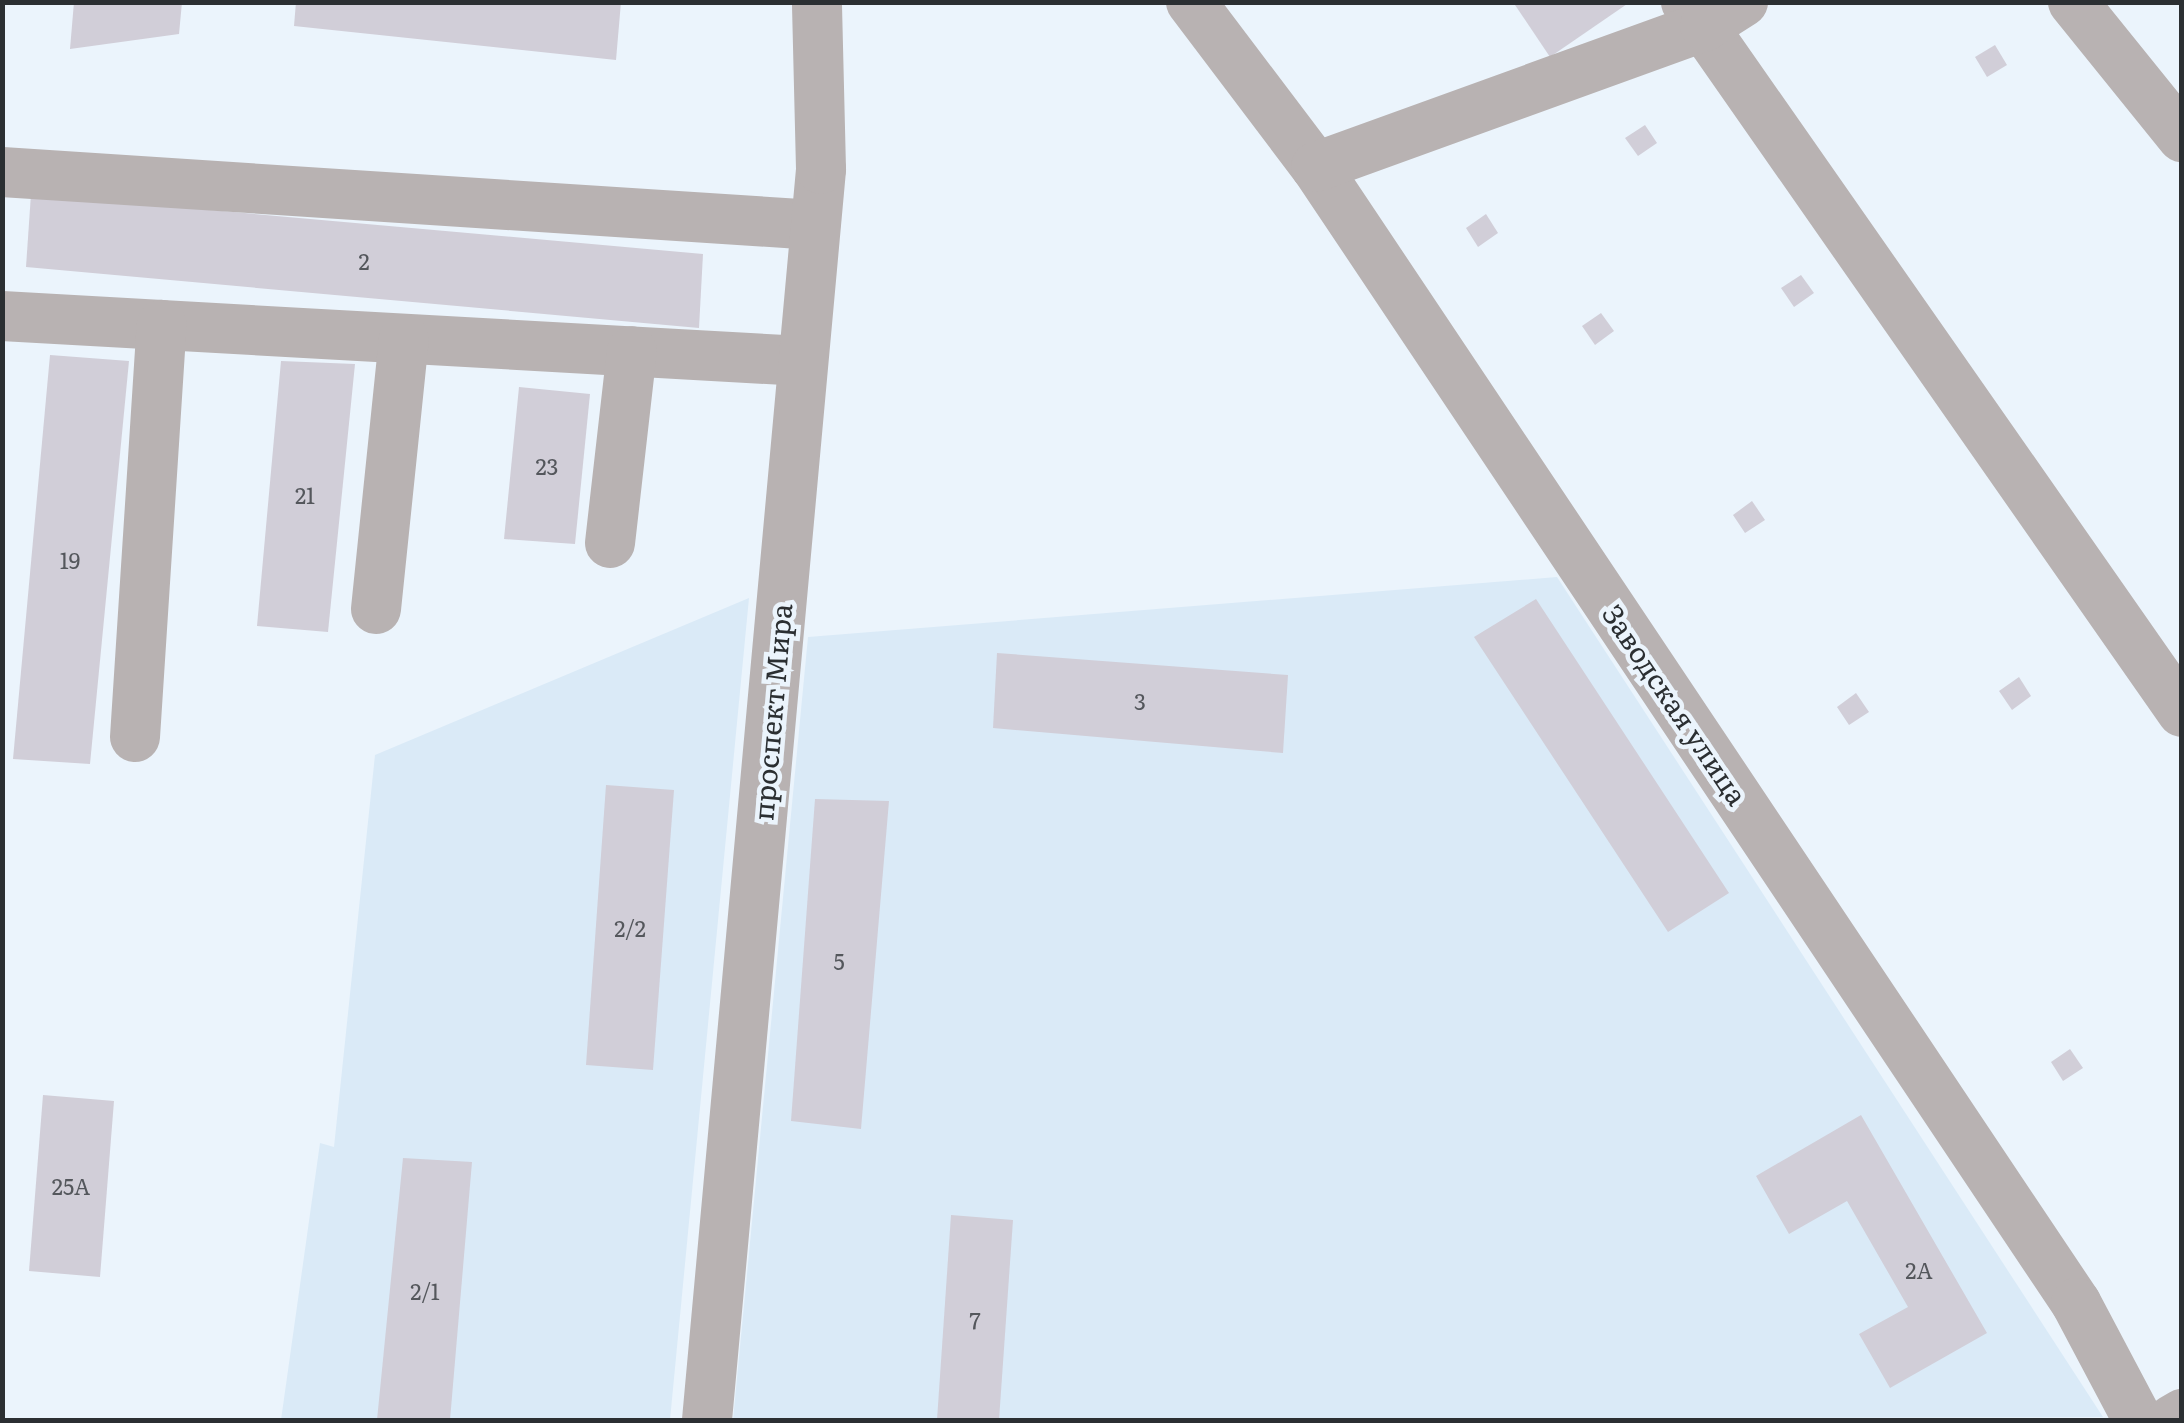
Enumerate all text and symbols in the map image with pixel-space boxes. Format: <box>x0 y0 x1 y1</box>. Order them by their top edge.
house number: 2 <box>358 248 370 274</box>
house number: 23 <box>535 453 559 479</box>
house number: 21 <box>295 482 315 508</box>
house number: 19 <box>60 547 80 573</box>
street label: Заводская улица <box>1597 597 1755 811</box>
street label: проспект Мира <box>745 602 797 822</box>
house number: 3 <box>1134 688 1146 714</box>
house number: 2/2 <box>614 915 646 941</box>
house number: 5 <box>833 948 845 974</box>
house number: 25А <box>52 1173 90 1199</box>
house number: 2А <box>1905 1257 1933 1283</box>
house number: 2/1 <box>410 1278 440 1304</box>
house number: 7 <box>969 1307 981 1333</box>

